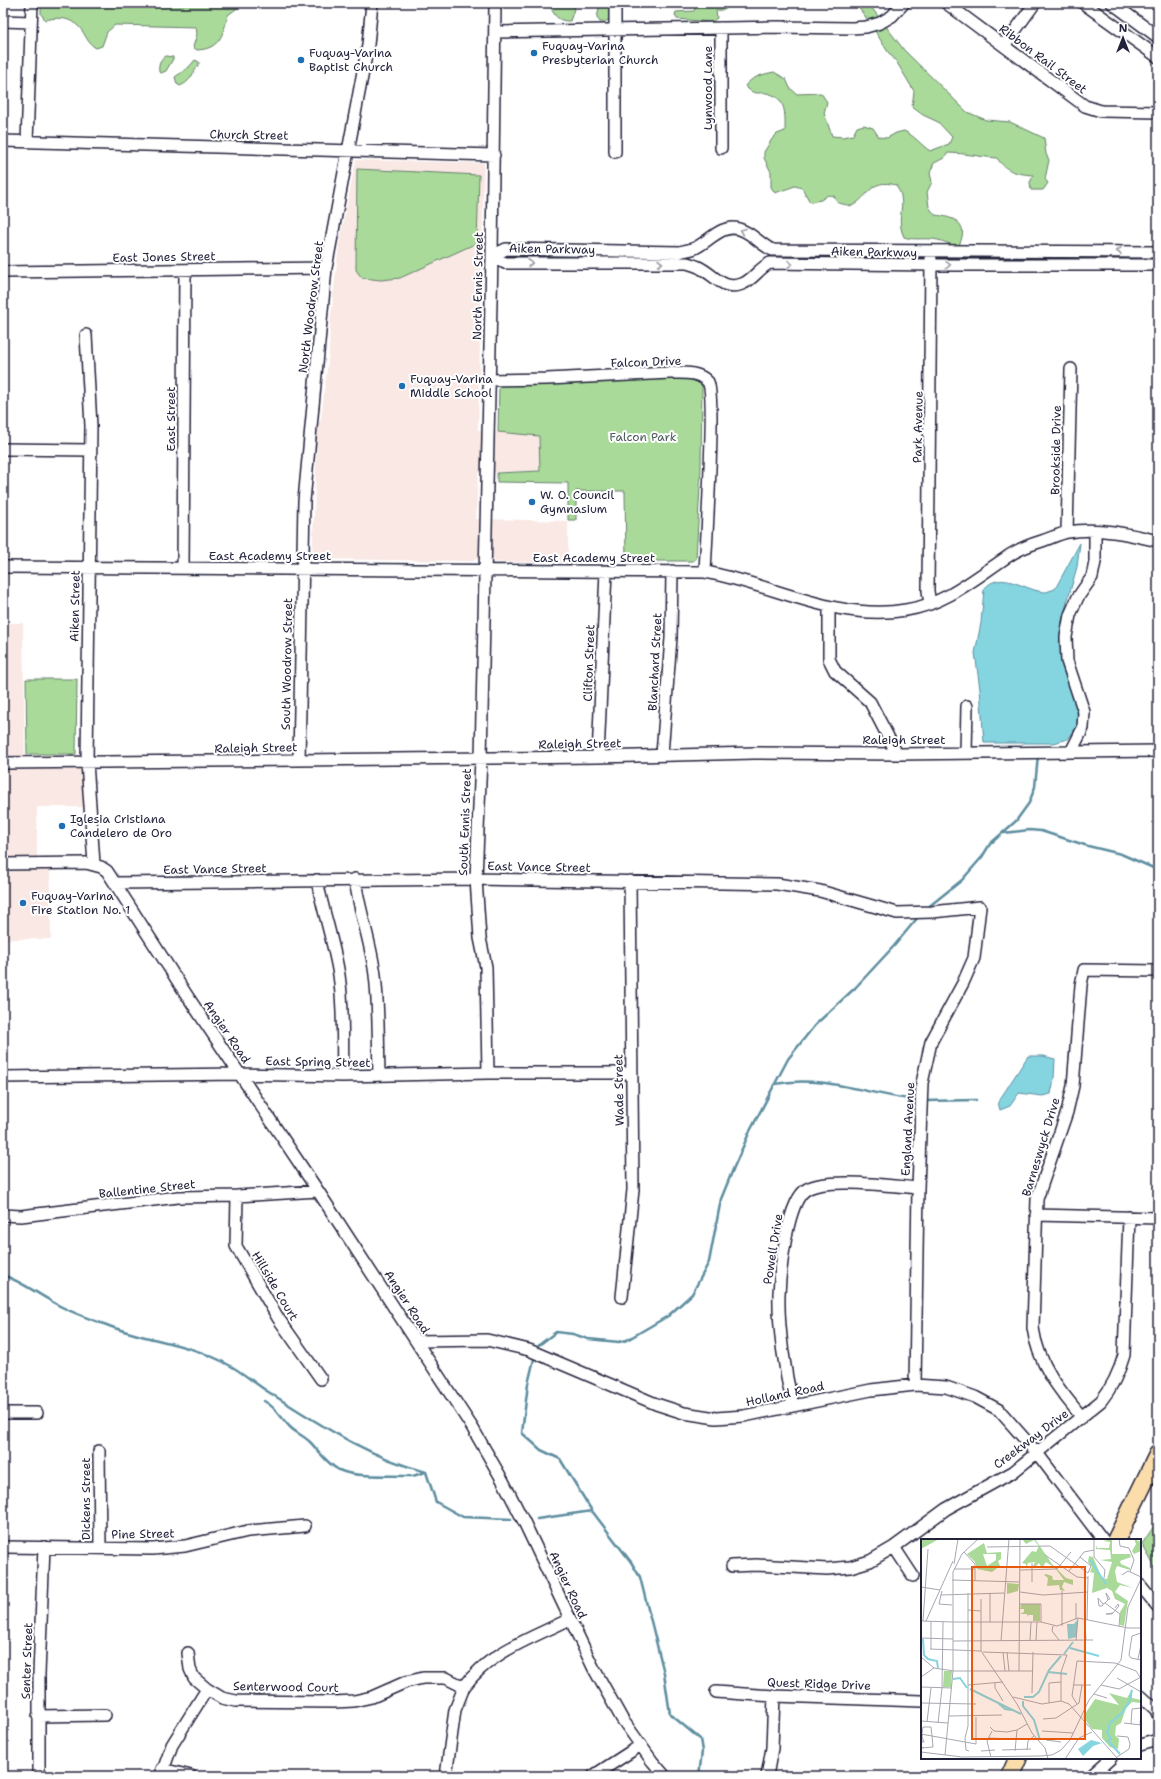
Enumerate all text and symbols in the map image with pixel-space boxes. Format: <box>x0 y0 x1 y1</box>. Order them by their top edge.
north arrow <box>1103 18 1143 58</box>
street label: Ribbon Rail Street <box>996 21 1090 97</box>
text: N <box>1119 21 1128 36</box>
place label: Fuquay-Varina Presbyterian Church <box>542 38 658 68</box>
place label: Fuquay-Varina Baptist Church <box>309 45 393 75</box>
street label: Lynwood Lane <box>700 45 716 130</box>
marker: Fuquay-Varina Presbyterian Church <box>529 48 539 58</box>
marker: Fuquay-Varina Baptist Church <box>296 55 306 65</box>
street label: Church Street <box>209 126 289 144</box>
one-way arrow <box>739 228 746 236</box>
street label: North Ennis Street <box>469 232 487 340</box>
street label: North Woodrow Street <box>295 240 327 374</box>
street label: Aiken Parkway <box>509 240 595 258</box>
street label: Aiken Parkway <box>831 243 917 261</box>
one-way arrow <box>1116 247 1122 255</box>
street label: East Jones Street <box>112 248 216 266</box>
one-way arrow <box>527 259 533 267</box>
one-way arrow <box>657 259 663 267</box>
one-way arrow <box>787 259 793 268</box>
one-way arrow <box>945 261 951 269</box>
street label: Falcon Drive <box>610 353 682 371</box>
place label: Fuquay-Varina Middle School <box>410 371 493 401</box>
marker: Fuquay-Varina Middle School <box>397 381 407 391</box>
street label: East Street <box>163 386 179 452</box>
street label: Park Avenue <box>909 391 927 463</box>
street label: Brookside Drive <box>1047 405 1065 495</box>
park label: Falcon Park <box>609 429 677 445</box>
place label: W. O. Council Gymnasium <box>540 487 614 517</box>
marker: W. O. Council Gymnasium <box>527 497 537 507</box>
street label: East Academy Street <box>209 548 331 564</box>
street label: East Academy Street <box>533 550 655 566</box>
street label: Aiken Street <box>66 570 84 642</box>
street label: South Woodrow Street <box>278 598 296 730</box>
street label: Blanchard Street <box>644 612 666 712</box>
street label: Clifton Street <box>580 624 598 702</box>
street label: Raleigh Street <box>862 732 946 748</box>
street label: Raleigh Street <box>538 735 622 753</box>
street label: Raleigh Street <box>214 739 298 757</box>
street label: South Ennis Street <box>455 768 475 876</box>
place label: Iglesia Cristiana Candelero de Oro <box>70 811 172 841</box>
marker: Iglesia Cristiana Candelero de Oro <box>57 821 67 831</box>
street label: East Vance Street <box>487 858 591 876</box>
street label: East Vance Street <box>163 860 267 878</box>
place label: Fuquay-Varina Fire Station No. 1 <box>31 888 130 918</box>
marker: Fuquay-Varina Fire Station No. 1 <box>18 898 28 908</box>
street label: Angier Road <box>200 997 254 1067</box>
street label: East Spring Street <box>265 1053 371 1071</box>
street label: Wade Street <box>610 1054 628 1126</box>
street label: England Avenue <box>898 1081 918 1176</box>
street label: Barneswyck Drive <box>1018 1095 1064 1198</box>
street label: Ballentine Street <box>98 1176 196 1202</box>
street label: Powell Drive <box>760 1212 787 1286</box>
street label: Hillside Court <box>248 1248 302 1324</box>
street label: Angier Road <box>380 1267 434 1337</box>
street label: Holland Road <box>744 1378 826 1410</box>
street label: Creekway Drive <box>990 1405 1072 1472</box>
street label: Dickens Street <box>78 1458 94 1540</box>
street label: Pine Street <box>111 1525 175 1543</box>
inset map <box>921 1539 1141 1759</box>
street label: Angier Road <box>545 1549 591 1622</box>
street label: Senter Street <box>18 1622 36 1700</box>
street label: Quest Ridge Drive <box>767 1674 871 1694</box>
street label: Senterwood Court <box>233 1678 339 1696</box>

